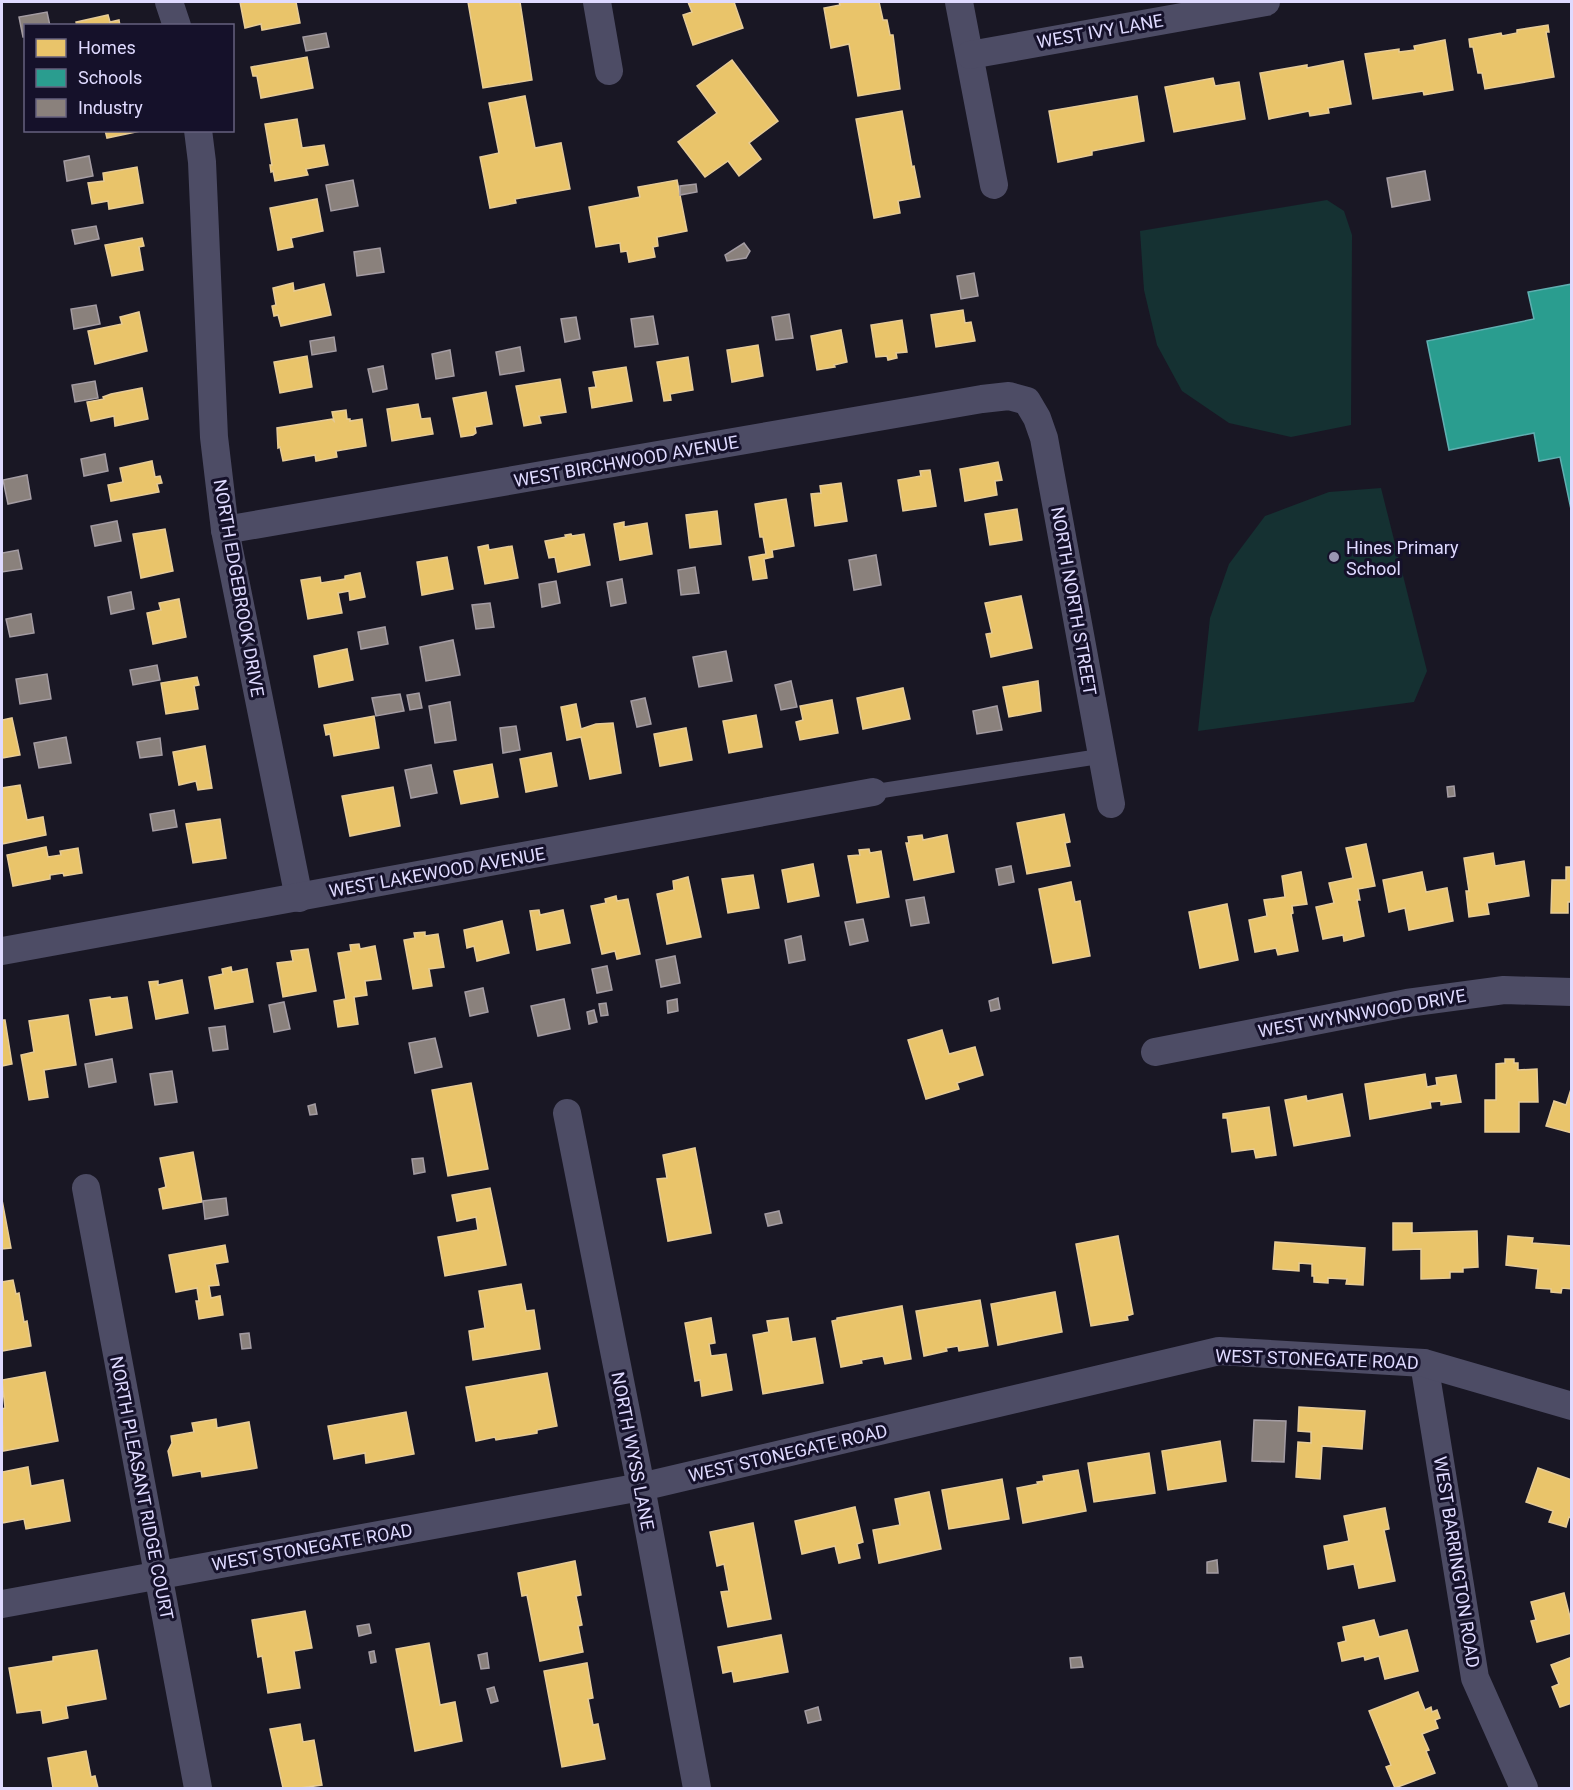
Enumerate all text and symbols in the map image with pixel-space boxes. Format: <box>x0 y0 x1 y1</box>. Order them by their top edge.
street label: WEST IVY LANE <box>1035 10 1165 52</box>
legend <box>24 24 234 132</box>
text: Homes <box>78 37 136 58</box>
text: Schools <box>78 67 142 88</box>
text: Industry <box>78 97 143 118</box>
street label: WEST BIRCHWOOD AVENUE <box>512 431 740 491</box>
street label: NORTH EDGEBROOK DRIVE <box>210 478 268 698</box>
street label: NORTH NORTH STREET <box>1047 505 1101 697</box>
place label: Hines Primary School <box>1346 537 1459 579</box>
marker: Hines Primary School <box>1327 550 1341 564</box>
street label: WEST LAKEWOOD AVENUE <box>327 843 547 901</box>
street label: WEST WYNNWOOD DRIVE <box>1256 984 1468 1042</box>
street label: WEST STONEGATE ROAD <box>1215 1345 1419 1373</box>
street label: NORTH PLEASANT RIDGE COURT <box>106 1354 178 1622</box>
street label: NORTH WYSS LANE <box>607 1370 659 1532</box>
street label: WEST STONEGATE ROAD <box>686 1420 890 1486</box>
street label: WEST BARRINGTON ROAD <box>1430 1455 1484 1669</box>
street label: WEST STONEGATE ROAD <box>210 1519 414 1575</box>

